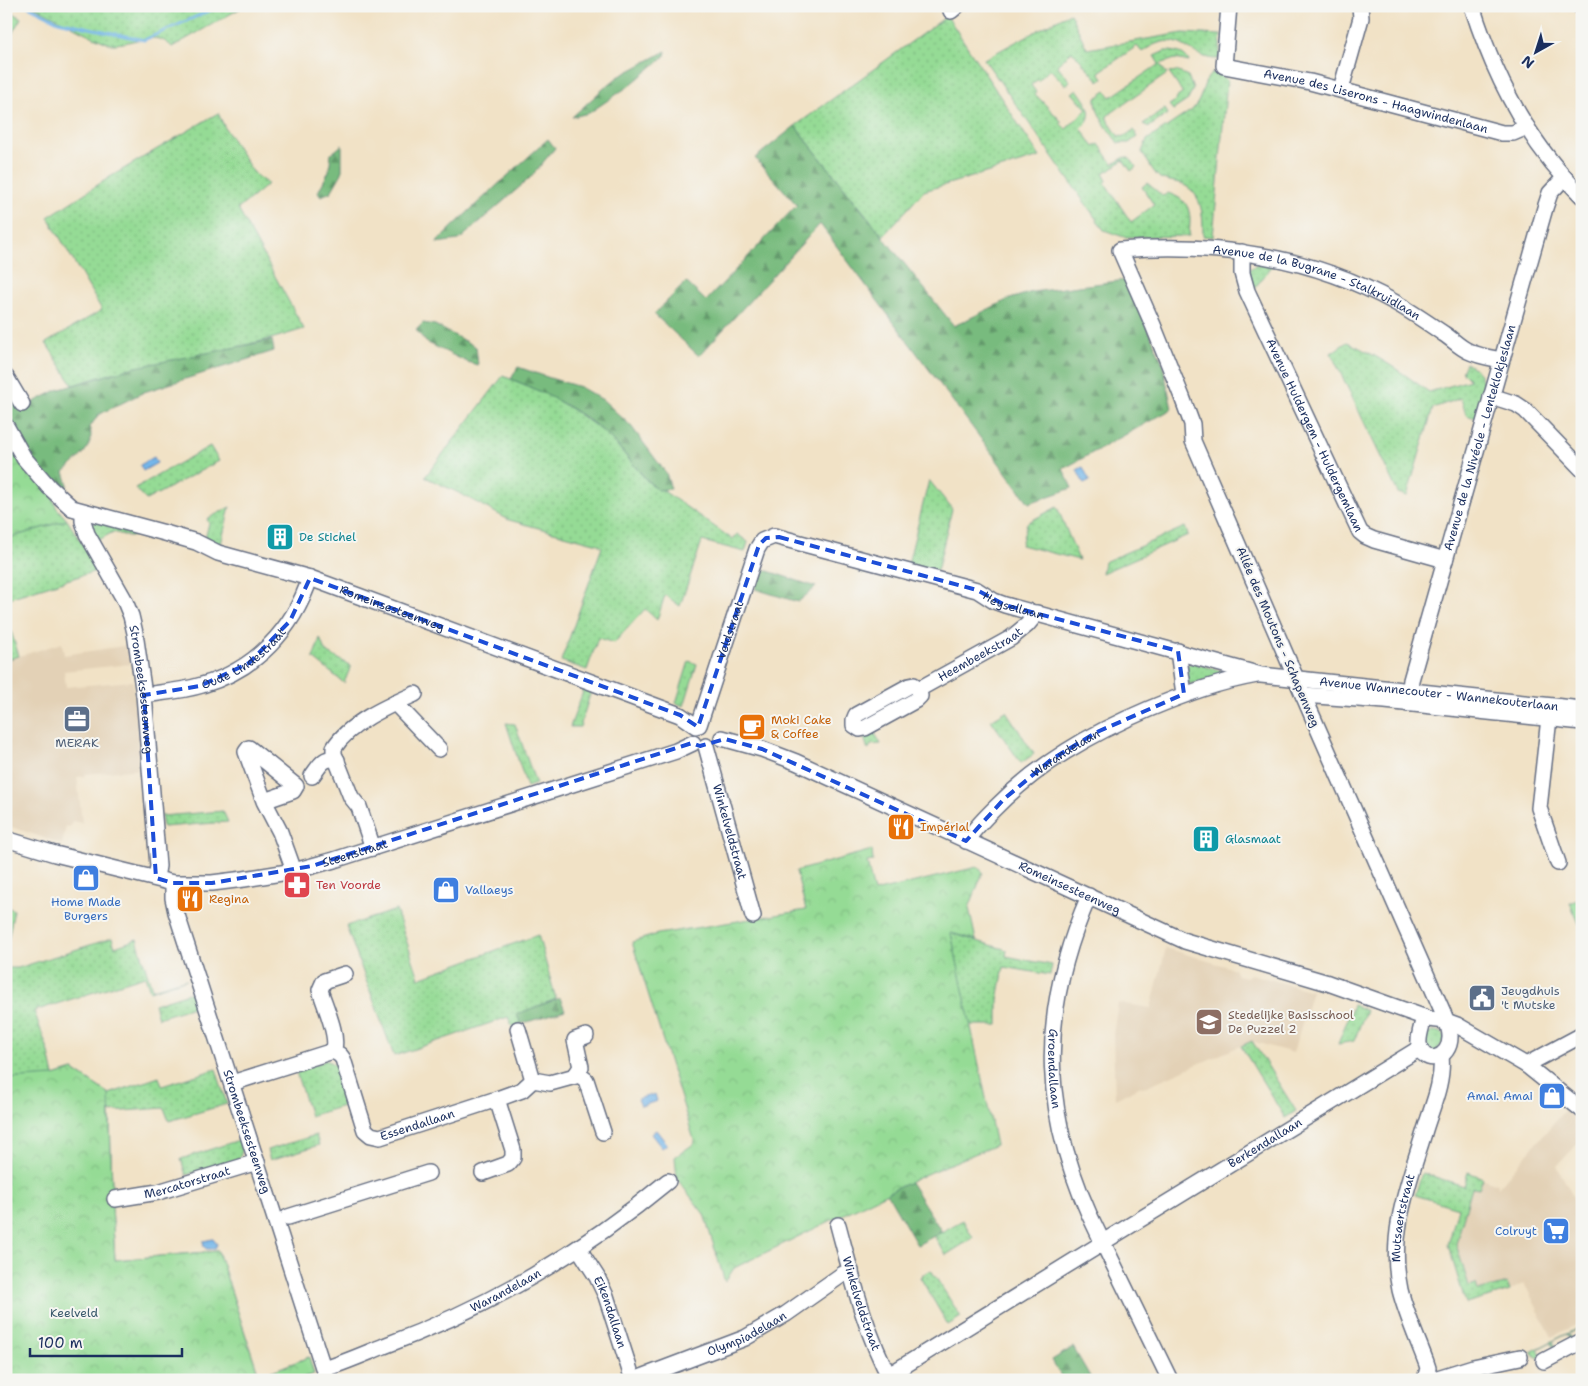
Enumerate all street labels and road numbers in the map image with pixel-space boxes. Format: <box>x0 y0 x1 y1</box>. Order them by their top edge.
street label: Avenue des Liserons - Haagwindenlaan <box>1262 66 1490 137</box>
street label: Avenue de la Bugrane - Stalkruidlaan <box>1212 242 1424 324</box>
street label: Avenue de la Nivéole - Lenteklokjeslaan <box>1440 323 1519 553</box>
street label: Avenue Huldergem - Huldergemlaan <box>1262 336 1367 535</box>
street label: Allée des Moutons - Schapenweg <box>1233 544 1323 730</box>
street label: Romeinsesteenweg <box>337 582 447 635</box>
street label: Heysellaan <box>980 588 1046 623</box>
street label: Veldstraat <box>713 599 747 661</box>
street label: Strombeeksesteenweg <box>125 623 157 754</box>
street label: Oude Lindestraat <box>199 624 290 693</box>
street label: Heembeekstraat <box>935 624 1026 685</box>
street label: Avenue Wannecouter - Wannekouterlaan <box>1318 673 1559 714</box>
street label: Warandelaan <box>1028 725 1103 781</box>
street label: Winkelveldstraat <box>709 782 751 881</box>
street label: Steenstraat <box>320 835 390 871</box>
street label: Romeinsesteenweg <box>1016 857 1123 918</box>
street label: Groendallaan <box>1044 1028 1064 1110</box>
street label: Strombeeksesteenweg <box>219 1067 274 1196</box>
street label: Essendallaan <box>378 1105 456 1144</box>
street label: Berkendallaan <box>1225 1114 1305 1172</box>
street label: Mercatorstraat <box>143 1163 232 1202</box>
street label: Mutsaertstraat <box>1388 1172 1419 1262</box>
street label: Winkelveldstraat <box>839 1255 884 1353</box>
street label: Warandelaan <box>468 1265 544 1316</box>
street label: Eikendallaan <box>590 1274 630 1350</box>
street label: Olympiadelaan <box>705 1308 789 1360</box>

